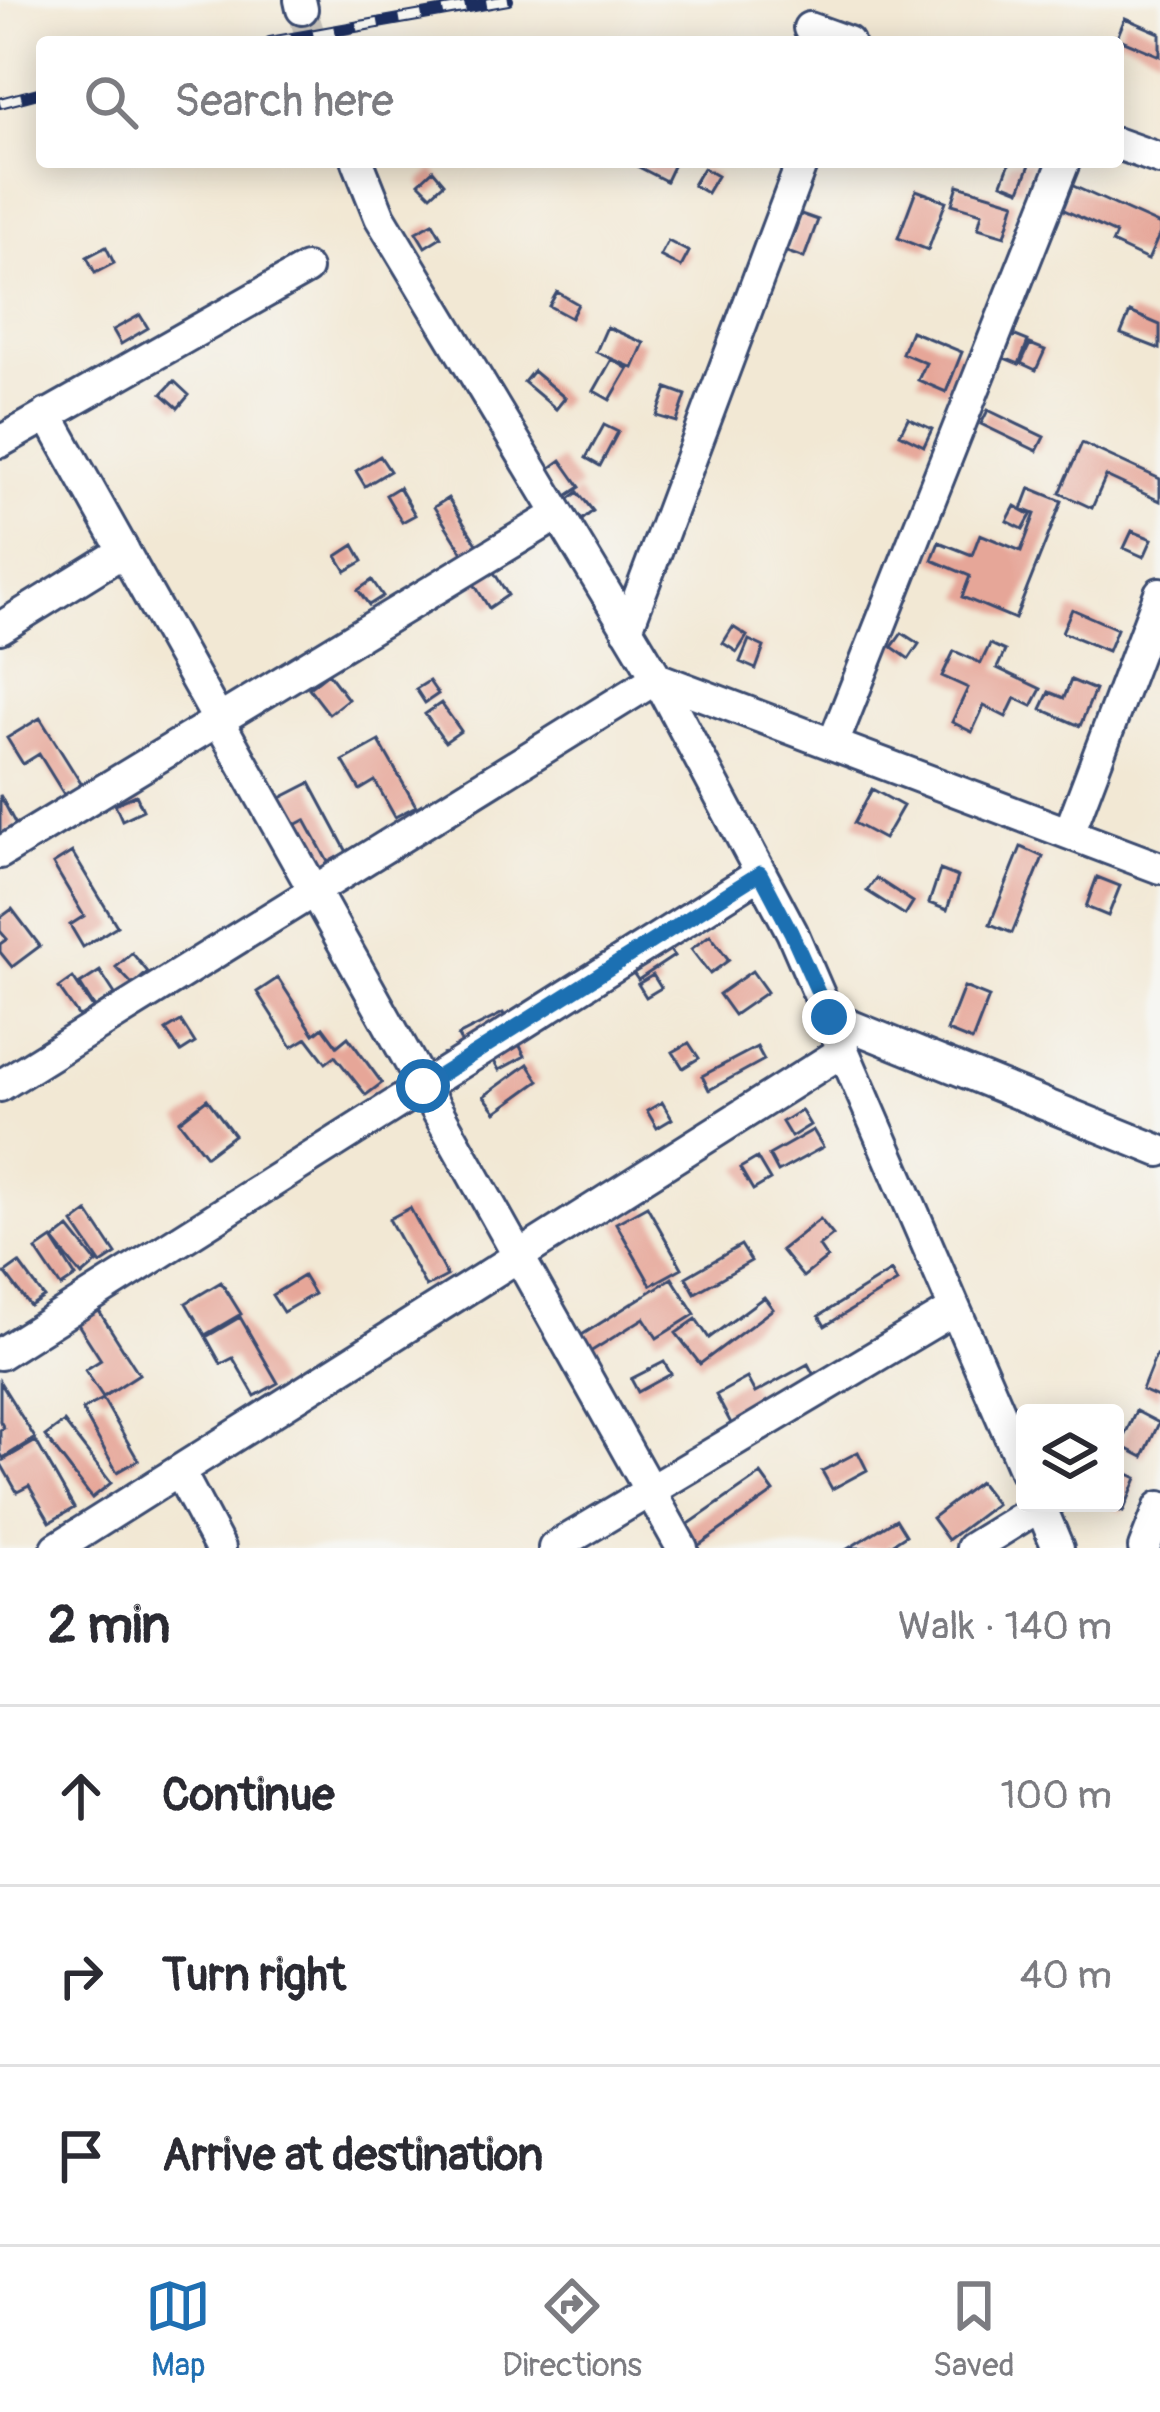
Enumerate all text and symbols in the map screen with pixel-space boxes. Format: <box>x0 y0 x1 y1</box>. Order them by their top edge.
search box <box>36 36 1124 168</box>
icon: search <box>78 69 144 135</box>
text: Search here <box>174 74 394 130</box>
route end <box>802 990 856 1044</box>
route start <box>396 1059 450 1113</box>
map controls <box>1016 1404 1124 1512</box>
button: layers <box>1016 1404 1124 1512</box>
text: 2 min <box>48 1594 170 1658</box>
text: Walk · 140 m <box>898 1602 1112 1651</box>
icon: ahead <box>48 1763 114 1829</box>
text: Continue <box>162 1768 335 1824</box>
text: 100 m <box>1000 1771 1112 1820</box>
icon: right <box>48 1943 114 2009</box>
text: Turn right <box>162 1948 346 2004</box>
text: 40 m <box>1020 1951 1112 2000</box>
icon: arrive <box>48 2123 114 2189</box>
text: Arrive at destination <box>162 2128 543 2184</box>
tab: Map <box>145 2273 211 2386</box>
tab: Directions <box>502 2273 642 2386</box>
tab: Saved <box>933 2273 1015 2386</box>

